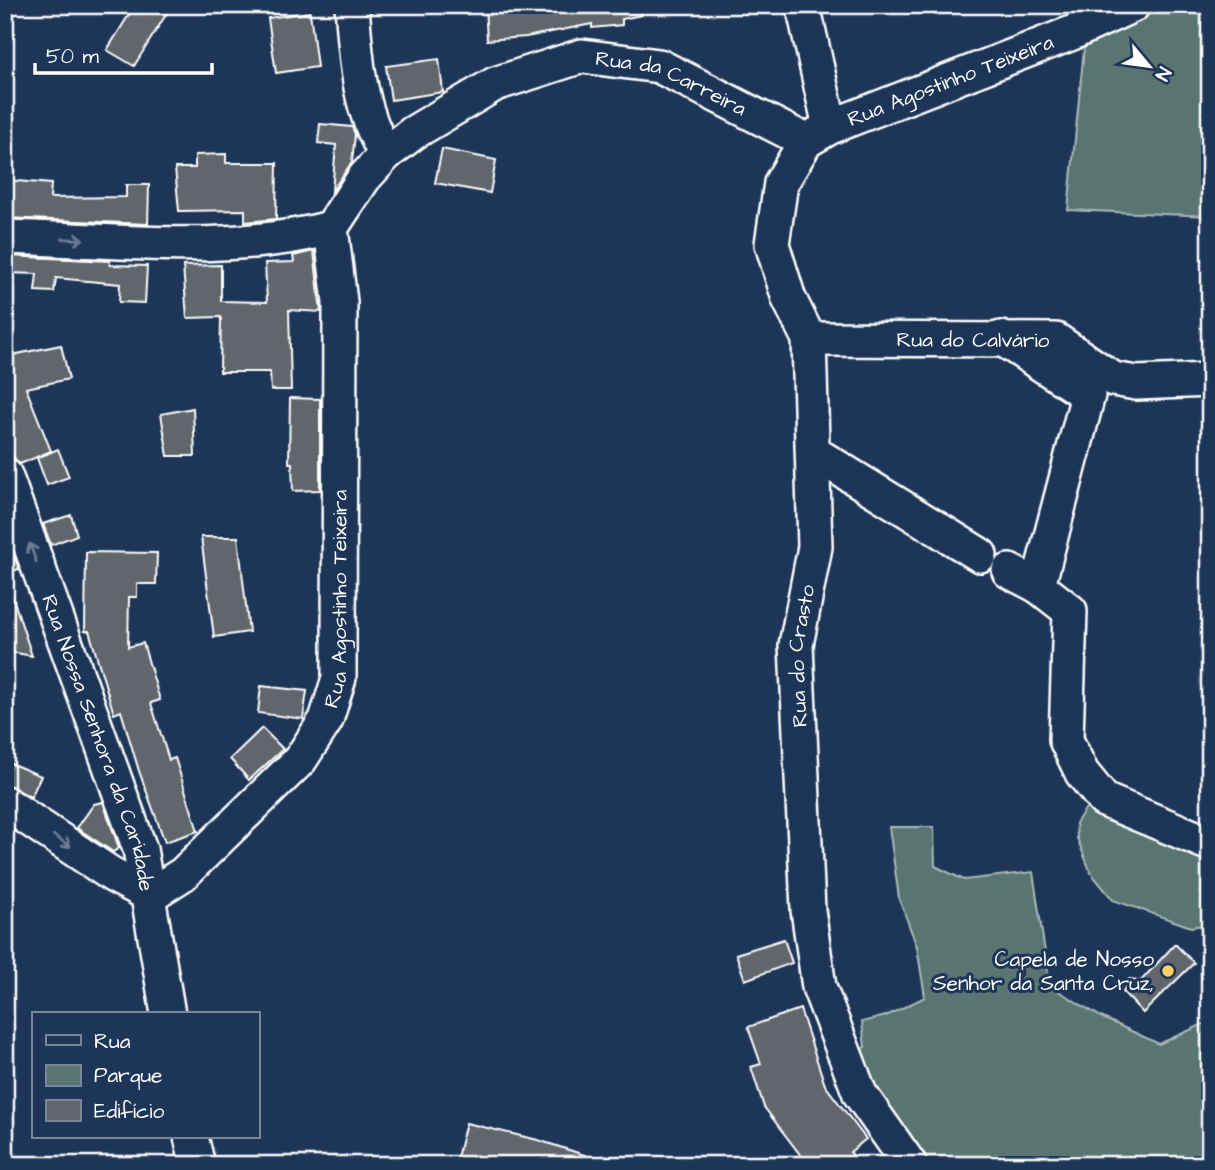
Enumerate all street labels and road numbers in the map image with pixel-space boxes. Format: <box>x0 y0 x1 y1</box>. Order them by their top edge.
street label: Rua Agostinho Teixeira <box>843 27 1058 133</box>
street label: Rua da Carreira <box>594 43 752 123</box>
street label: Rua do Calvário <box>897 325 1050 354</box>
street label: Rua Agostinho Teixeira <box>316 489 356 711</box>
street label: Rua do Crasto <box>781 582 822 728</box>
street label: Rua Nossa Senhora da Caridade <box>35 590 161 893</box>

